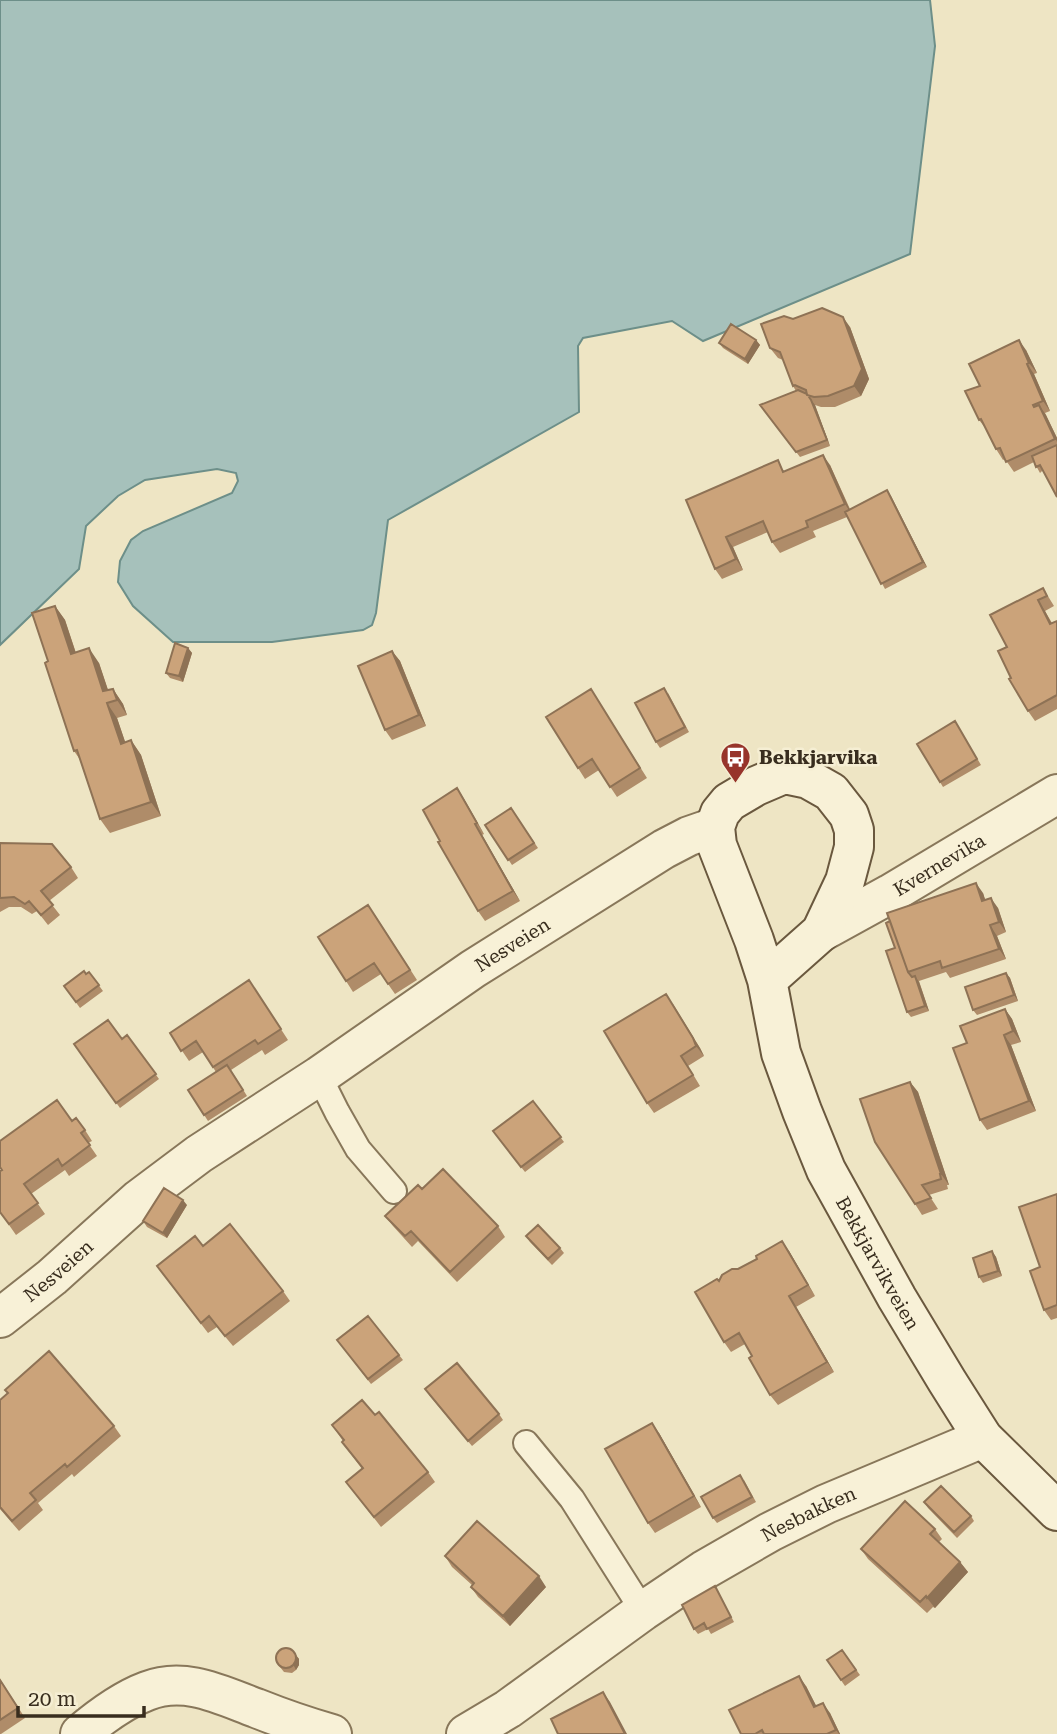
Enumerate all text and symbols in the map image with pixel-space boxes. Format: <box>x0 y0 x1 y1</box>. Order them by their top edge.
bus stop icon: Bekkjarvika <box>719 740 753 784</box>
place label: Bekkjarvika <box>759 746 877 769</box>
street label: Kvernevika <box>889 828 990 901</box>
street label: Nesveien <box>470 912 554 976</box>
street label: Bekkjarvikveien <box>831 1192 925 1334</box>
street label: Nesveien <box>19 1234 98 1307</box>
street label: Nesbakken <box>757 1481 859 1546</box>
scale bar <box>18 1674 144 1718</box>
text: 20 m <box>28 1687 76 1711</box>

